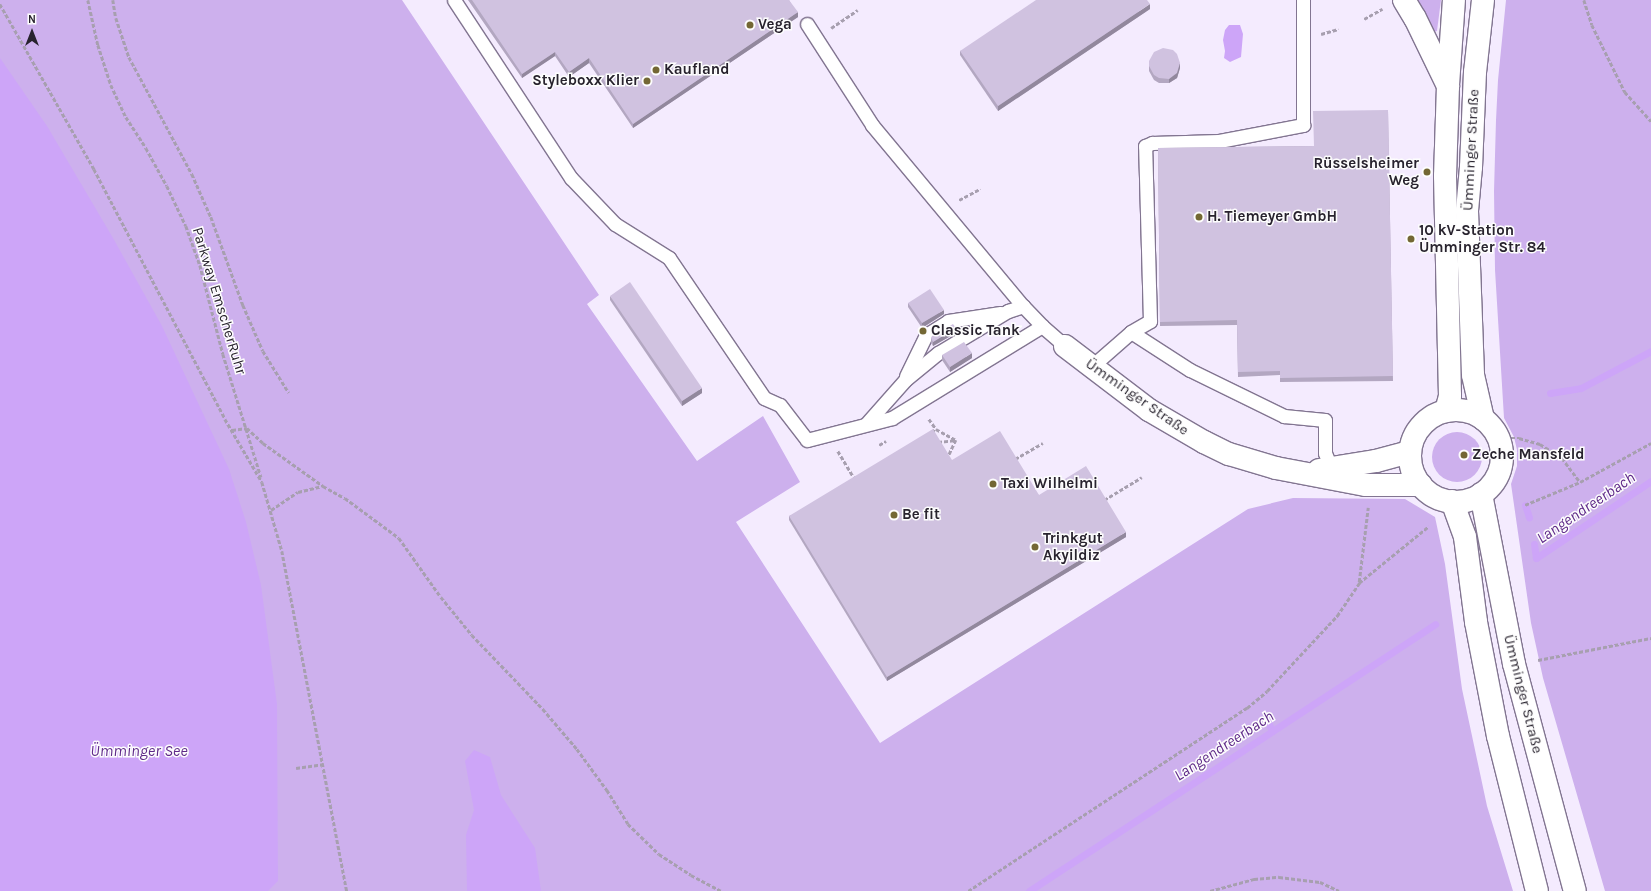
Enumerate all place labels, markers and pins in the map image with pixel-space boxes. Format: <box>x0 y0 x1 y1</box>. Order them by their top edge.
place label: Vega <box>758 16 792 34</box>
marker: Vega <box>745 20 755 30</box>
place label: Kaufland <box>664 61 729 79</box>
marker: Kaufland <box>651 65 661 75</box>
place label: Styleboxx Klier <box>532 72 639 90</box>
marker: Styleboxx Klier <box>642 76 652 86</box>
place label: Rüsselsheimer Weg <box>1313 154 1419 189</box>
marker: Rüsselsheimer Weg <box>1422 167 1432 177</box>
place label: H. Tiemeyer GmbH <box>1207 208 1337 226</box>
marker: H. Tiemeyer GmbH <box>1194 212 1204 222</box>
place label: 10 kV-Station Ümminger Str. 84 <box>1419 221 1545 256</box>
marker: 10 kV-Station Ümminger Str. 84 <box>1406 234 1416 244</box>
place label: Classic Tank <box>931 322 1020 340</box>
marker: Classic Tank <box>918 326 928 336</box>
place label: Zeche Mansfeld <box>1472 446 1585 464</box>
marker: Zeche Mansfeld <box>1459 450 1469 460</box>
place label: Taxi Wilhelmi <box>1001 475 1098 493</box>
marker: Taxi Wilhelmi <box>988 479 998 489</box>
place label: Be fit <box>902 506 940 524</box>
marker: Be fit <box>889 510 899 520</box>
place label: Trinkgut Akyildiz <box>1043 529 1103 564</box>
marker: Trinkgut Akyildiz <box>1030 542 1040 552</box>

